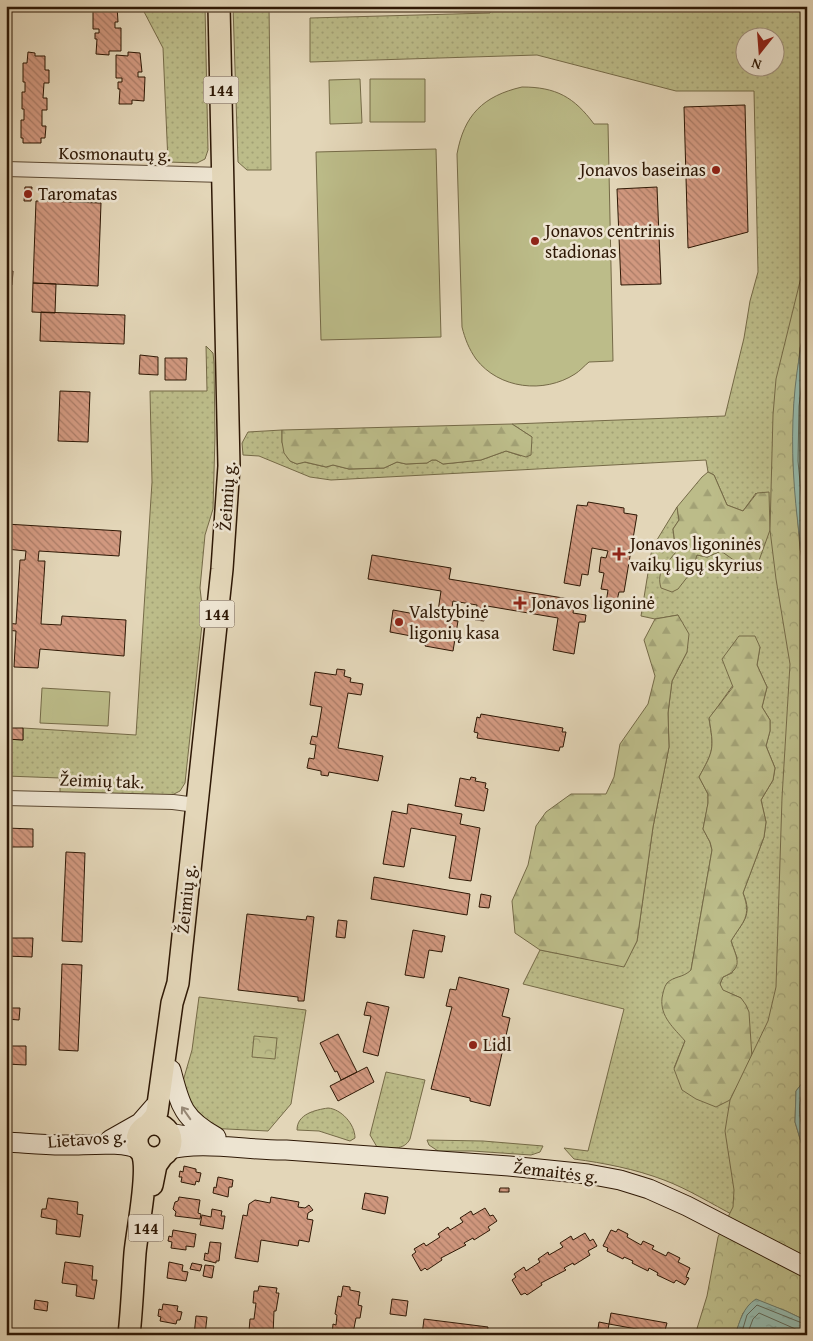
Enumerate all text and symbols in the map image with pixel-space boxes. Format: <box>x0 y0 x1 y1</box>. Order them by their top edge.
north arrow <box>736 28 786 78</box>
text: N <box>748 53 764 75</box>
road number: 144 <box>204 76 238 104</box>
street label: Kosmonautų g. <box>58 139 172 168</box>
place label: Jonavos baseinas <box>578 156 706 183</box>
marker: Jonavos baseinas <box>710 164 722 176</box>
place label: Taromatas <box>38 180 117 207</box>
marker: Taromatas <box>22 188 34 200</box>
place label: Jonavos centrinis stadionas <box>543 217 675 265</box>
marker: Jonavos centrinis stadionas <box>529 235 541 247</box>
street label: Žeimių g. <box>211 460 242 532</box>
place label: Jonavos ligoninės vaikų ligų skyrius <box>628 530 762 578</box>
marker: Jonavos ligoninės vaikų ligų skyrius <box>612 547 626 561</box>
place label: Jonavos ligoninė <box>529 589 655 616</box>
marker: Jonavos ligoninė <box>513 596 527 610</box>
place label: Valstybinė ligonių kasa <box>409 598 500 646</box>
road number: 144 <box>200 600 234 628</box>
marker: Valstybinė ligonių kasa <box>393 616 405 628</box>
street label: Žeimių tak. <box>59 766 145 795</box>
street label: Žeimių g. <box>168 863 203 935</box>
place label: Lidl <box>483 1031 512 1058</box>
marker: Lidl <box>467 1039 479 1051</box>
one-way arrow <box>181 1106 191 1120</box>
street label: Lietavos g. <box>47 1122 127 1155</box>
street label: Žemaitės g. <box>512 1153 600 1190</box>
road number: 144 <box>128 1214 164 1242</box>

